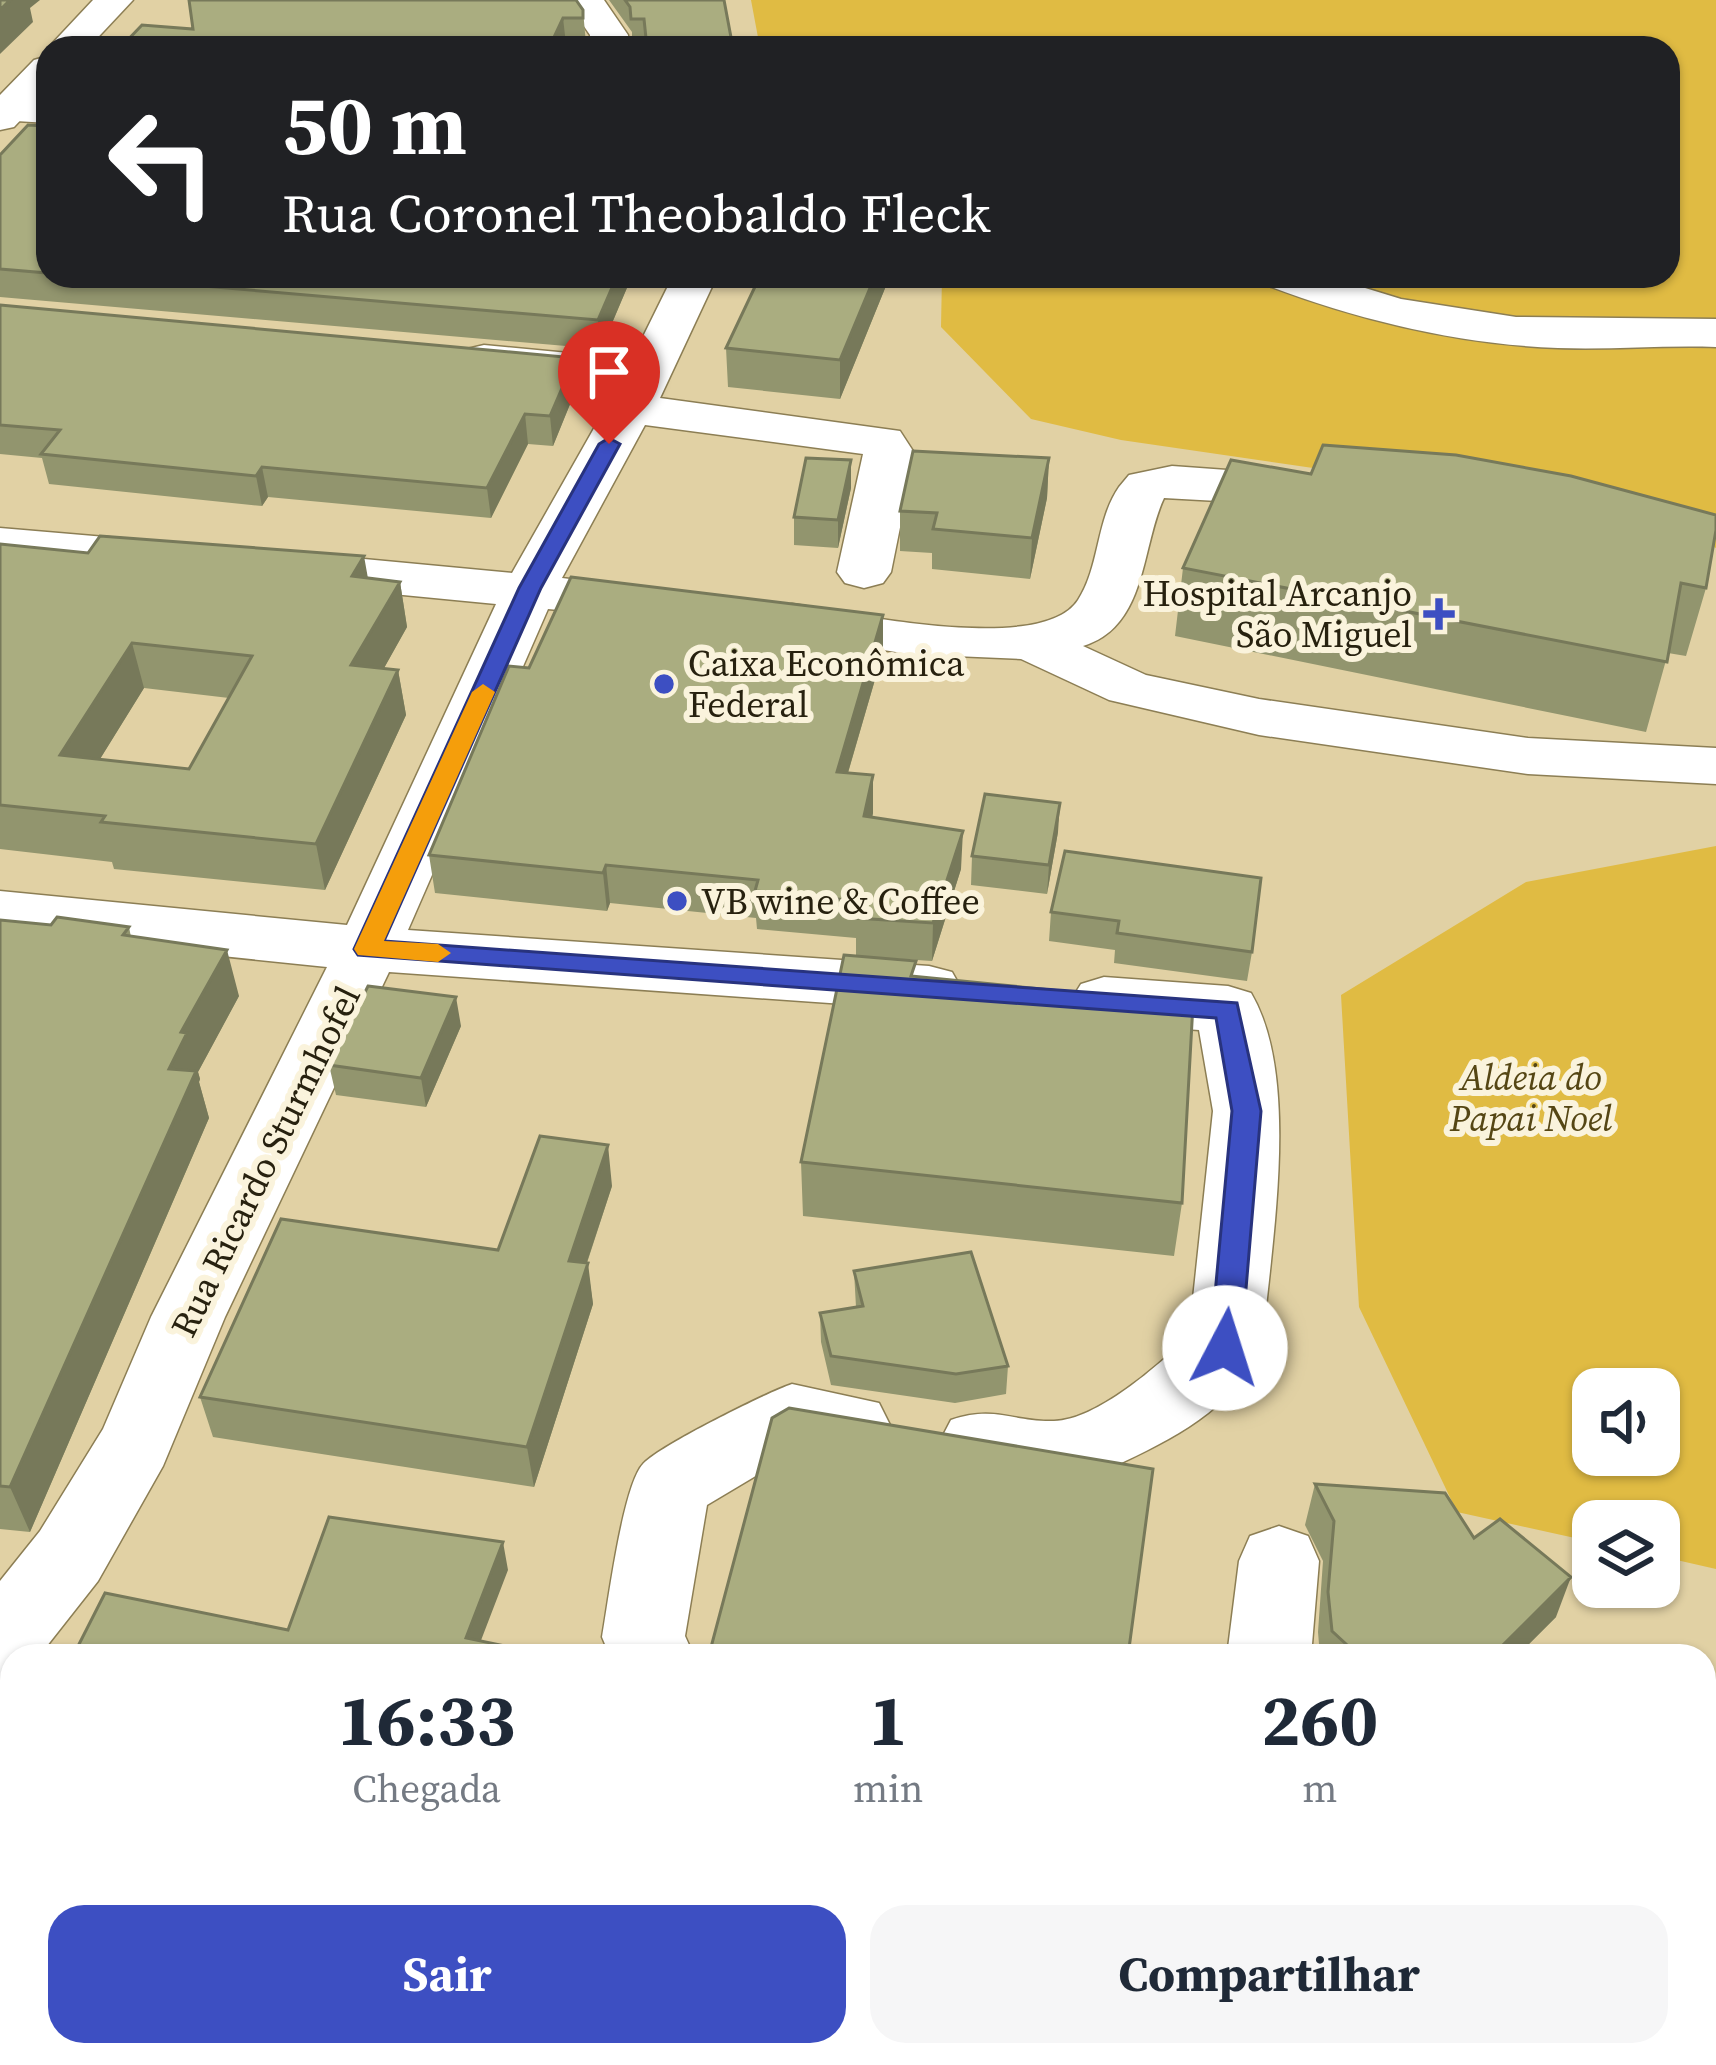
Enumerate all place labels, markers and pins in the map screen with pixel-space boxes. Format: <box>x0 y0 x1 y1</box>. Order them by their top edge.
pin <box>558 321 660 444</box>
place label: Hospital Arcanjo São Miguel <box>1142 569 1412 659</box>
marker: Hospital Arcanjo São Miguel <box>1423 598 1455 630</box>
place label: Caixa Econômica Federal <box>688 639 965 729</box>
marker: Caixa Econômica Federal <box>651 671 677 697</box>
place label: VB wine & Coffee <box>701 877 980 926</box>
marker: VB wine & Coffee <box>664 888 690 914</box>

